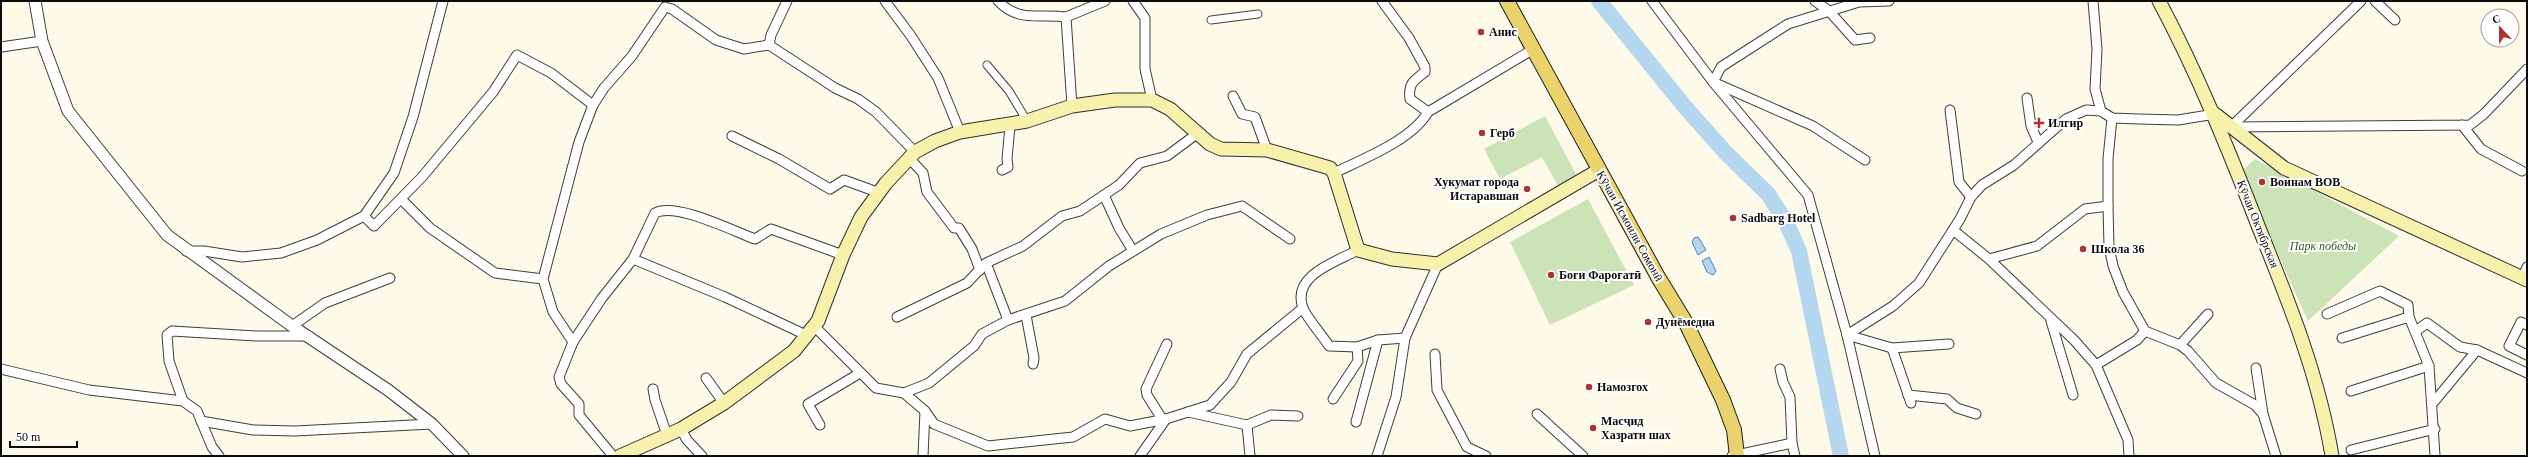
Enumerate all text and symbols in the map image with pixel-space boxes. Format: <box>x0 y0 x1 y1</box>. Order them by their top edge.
north arrow <box>2480 8 2520 48</box>
text: С <box>2490 12 2502 26</box>
place label: Анис <box>1489 25 1517 39</box>
marker: Анис <box>1476 27 1486 37</box>
place label: Илгир <box>2048 116 2083 130</box>
marker: Илгир <box>2033 117 2045 129</box>
place label: Герб <box>1490 126 1515 140</box>
marker: Герб <box>1477 128 1487 138</box>
street label: Кӯчаи Исмоили Сомонӣ <box>1594 168 1667 284</box>
place label: Хукумат города Истаравшан <box>1434 175 1519 203</box>
place label: Воинам ВОВ <box>2270 175 2340 189</box>
marker: Воинам ВОВ <box>2257 177 2267 187</box>
street label: Кӯчаи Октябрская <box>2234 178 2282 270</box>
marker: Хукумат города Истаравшан <box>1522 184 1532 194</box>
place label: Sadbarg Hotel <box>1741 211 1816 225</box>
marker: Sadbarg Hotel <box>1728 213 1738 223</box>
park label: Парк победы <box>2289 239 2356 253</box>
place label: Школа 36 <box>2091 242 2145 256</box>
marker: Школа 36 <box>2078 244 2088 254</box>
place label: Боғи Фароғатӣ <box>1559 268 1641 282</box>
marker: Боғи Фароғатӣ <box>1546 270 1556 280</box>
place label: Дунёмедиа <box>1656 315 1715 329</box>
marker: Дунёмедиа <box>1643 317 1653 327</box>
place label: Намозгох <box>1597 380 1648 394</box>
marker: Намозгох <box>1584 382 1594 392</box>
place label: Масҷид Хазрати шах <box>1601 414 1671 442</box>
scale bar <box>10 423 77 449</box>
marker: Масҷид Хазрати шах <box>1588 423 1598 433</box>
text: 50 m <box>16 430 41 444</box>

